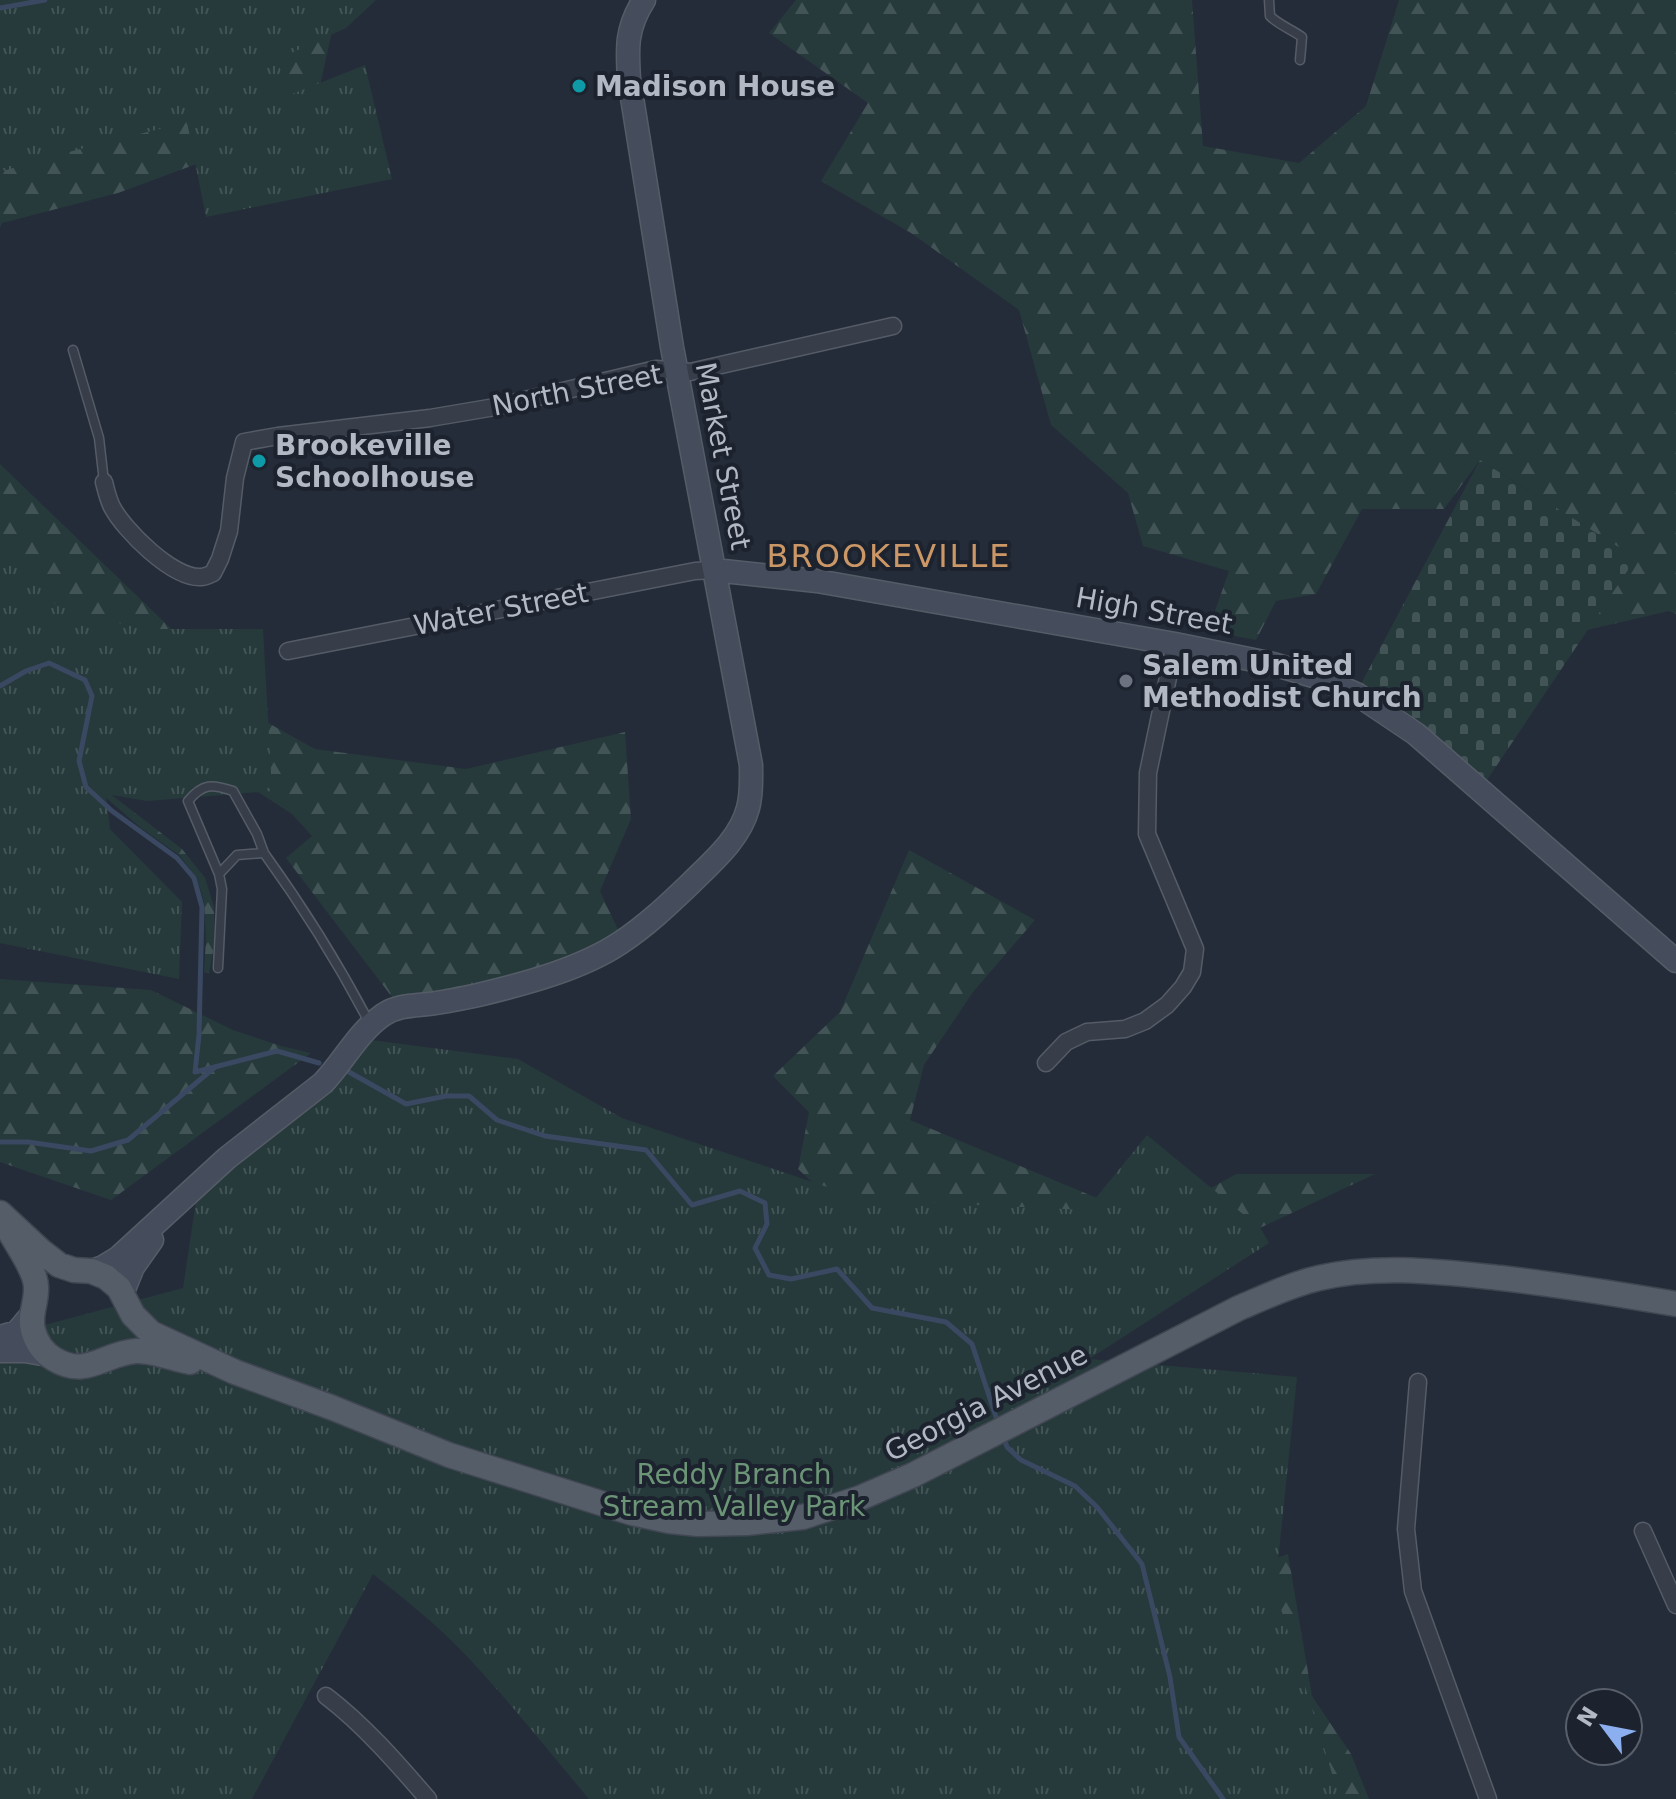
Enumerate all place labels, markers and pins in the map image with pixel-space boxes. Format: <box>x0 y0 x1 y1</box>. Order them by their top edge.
place label: Madison House <box>595 70 835 103</box>
marker: Madison House <box>570 77 588 95</box>
place label: Brookeville Schoolhouse <box>275 429 475 494</box>
marker: Brookeville Schoolhouse <box>250 452 268 470</box>
place label: Salem United Methodist Church <box>1142 649 1422 714</box>
marker: Salem United Methodist Church <box>1117 672 1135 690</box>

